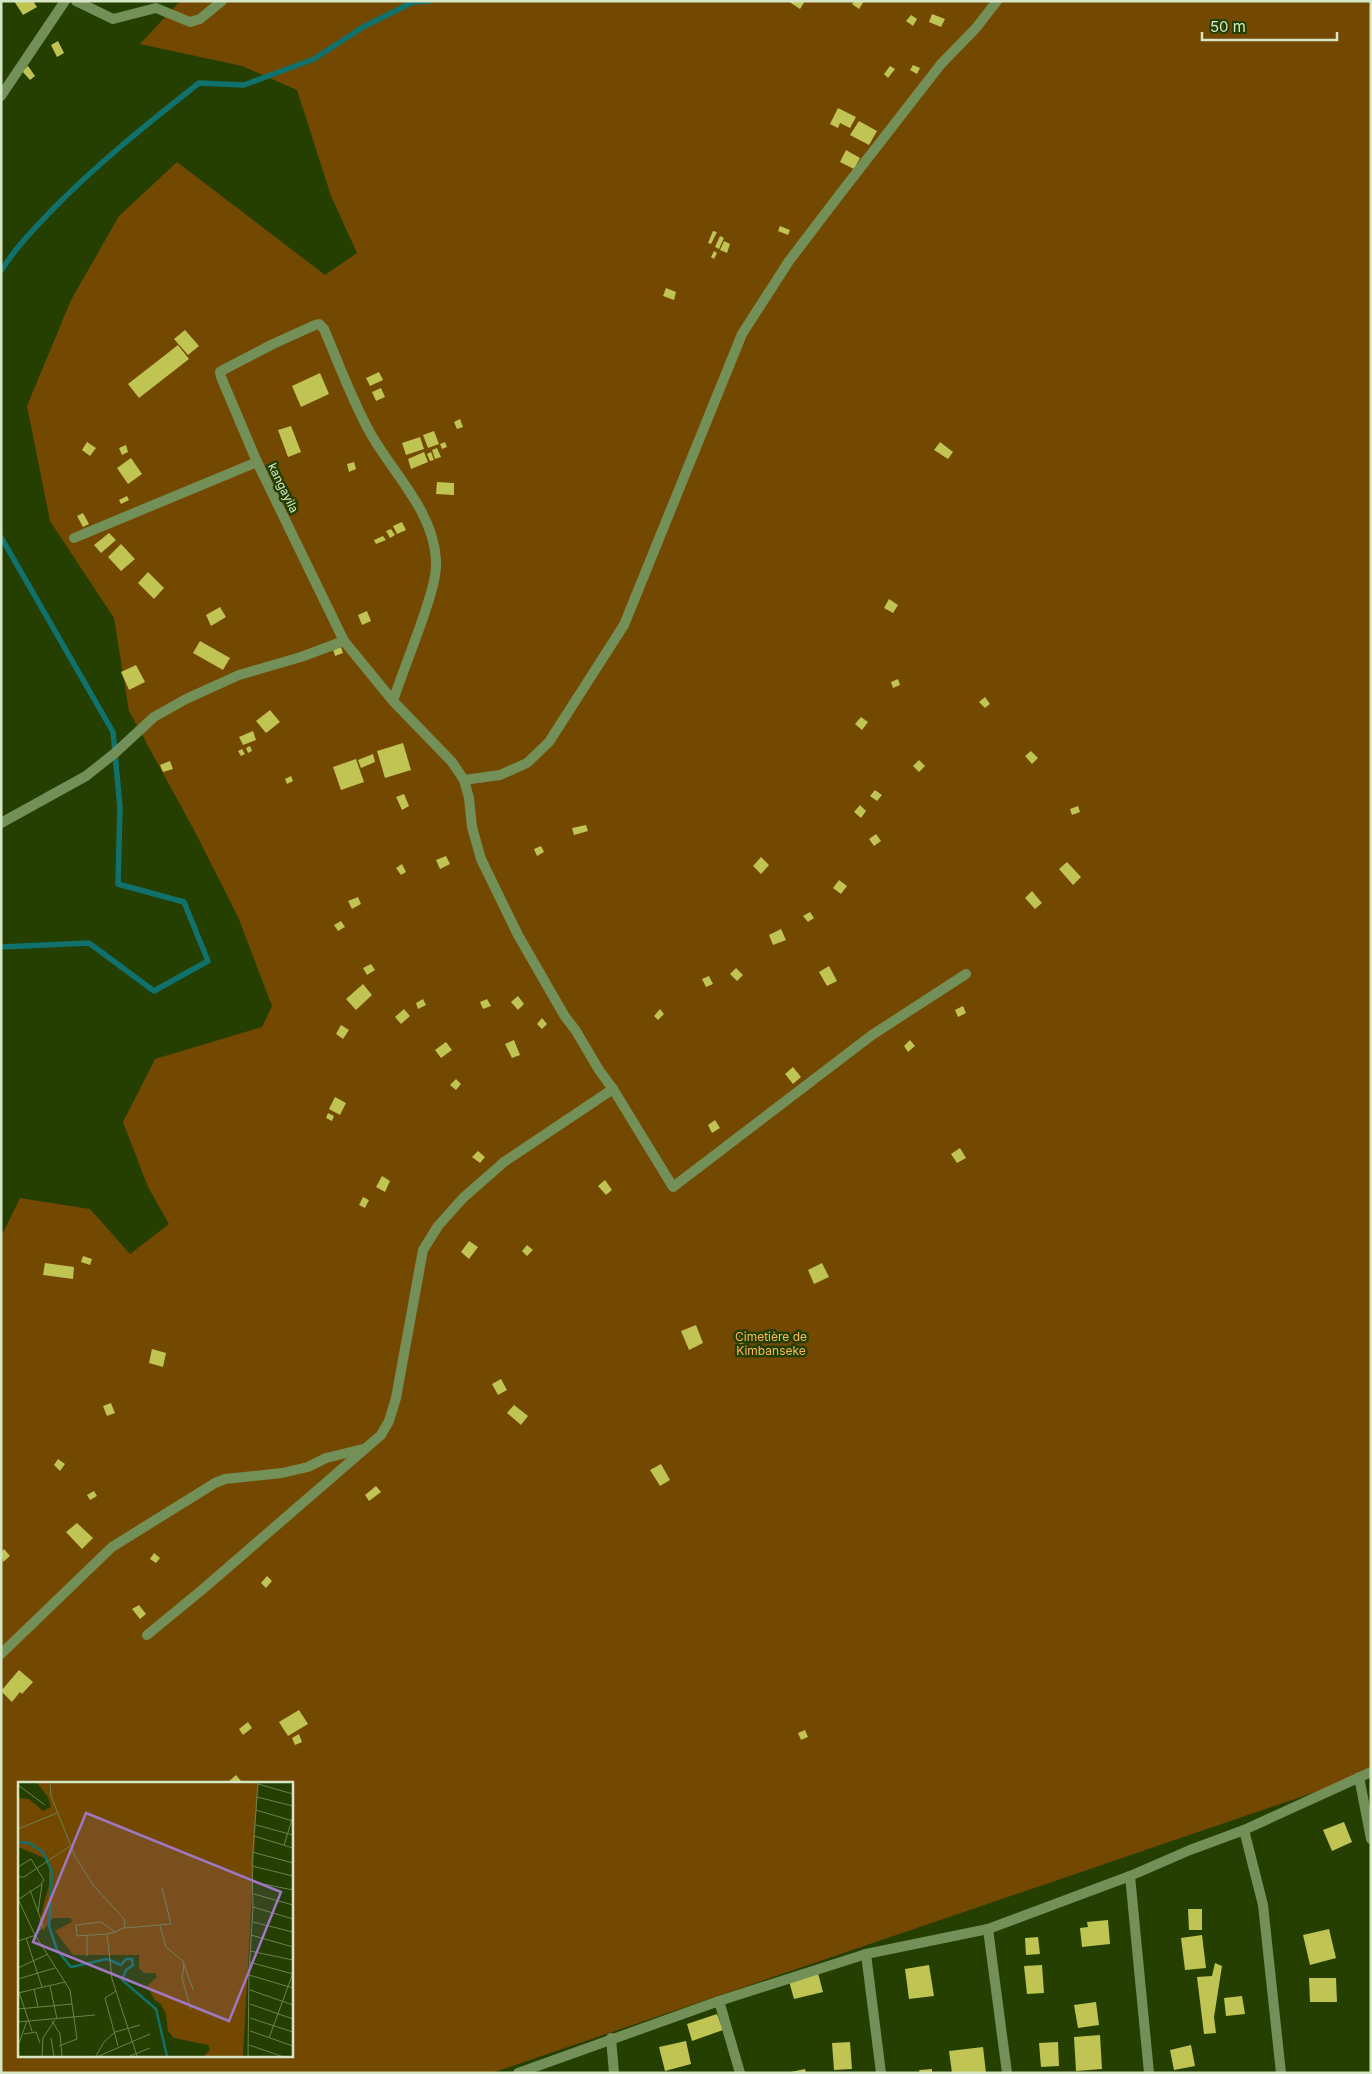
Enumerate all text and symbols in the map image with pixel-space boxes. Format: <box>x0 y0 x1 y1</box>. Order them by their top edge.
scale bar <box>1202 10 1337 42</box>
text: 50 m <box>1210 17 1246 36</box>
street label: kangayila <box>265 460 302 515</box>
park label: Cimetière de Kimbanseke <box>735 1329 807 1358</box>
inset map <box>18 1782 292 2056</box>

